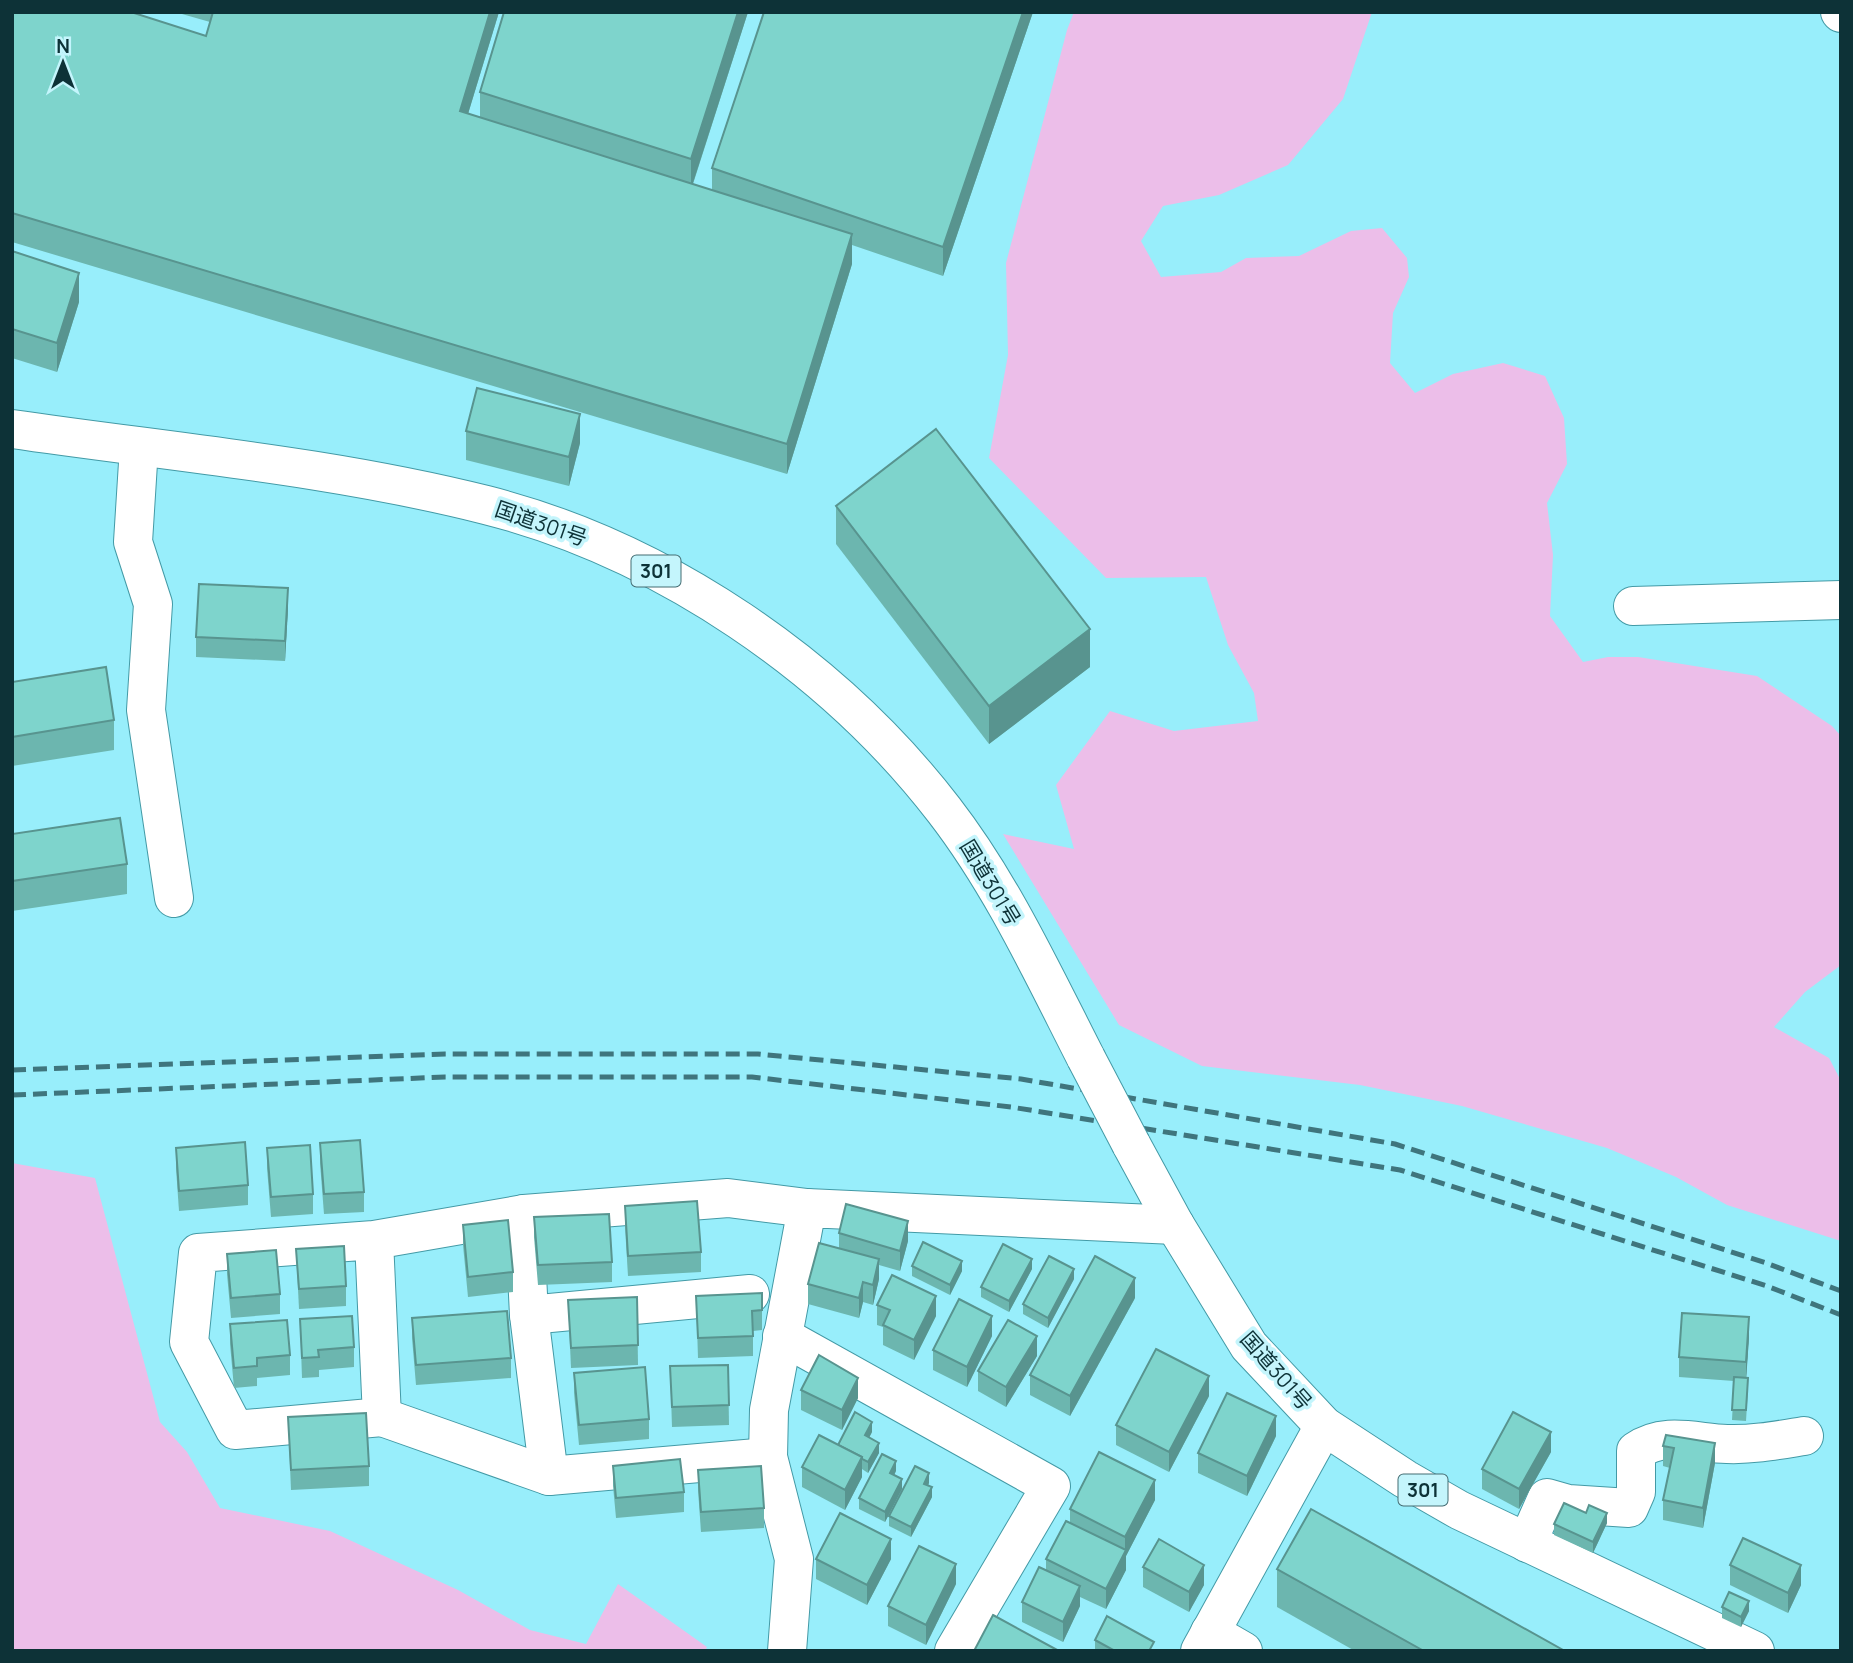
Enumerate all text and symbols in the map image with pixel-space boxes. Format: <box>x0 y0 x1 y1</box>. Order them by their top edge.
north arrow <box>28 28 98 98</box>
text: N <box>56 33 70 59</box>
street label: 国道301号 <box>492 494 591 552</box>
road number: 301 <box>632 556 680 586</box>
street label: 国道301号 <box>954 834 1027 931</box>
street label: 国道301号 <box>1235 1325 1319 1416</box>
road number: 301 <box>1398 1474 1448 1506</box>

